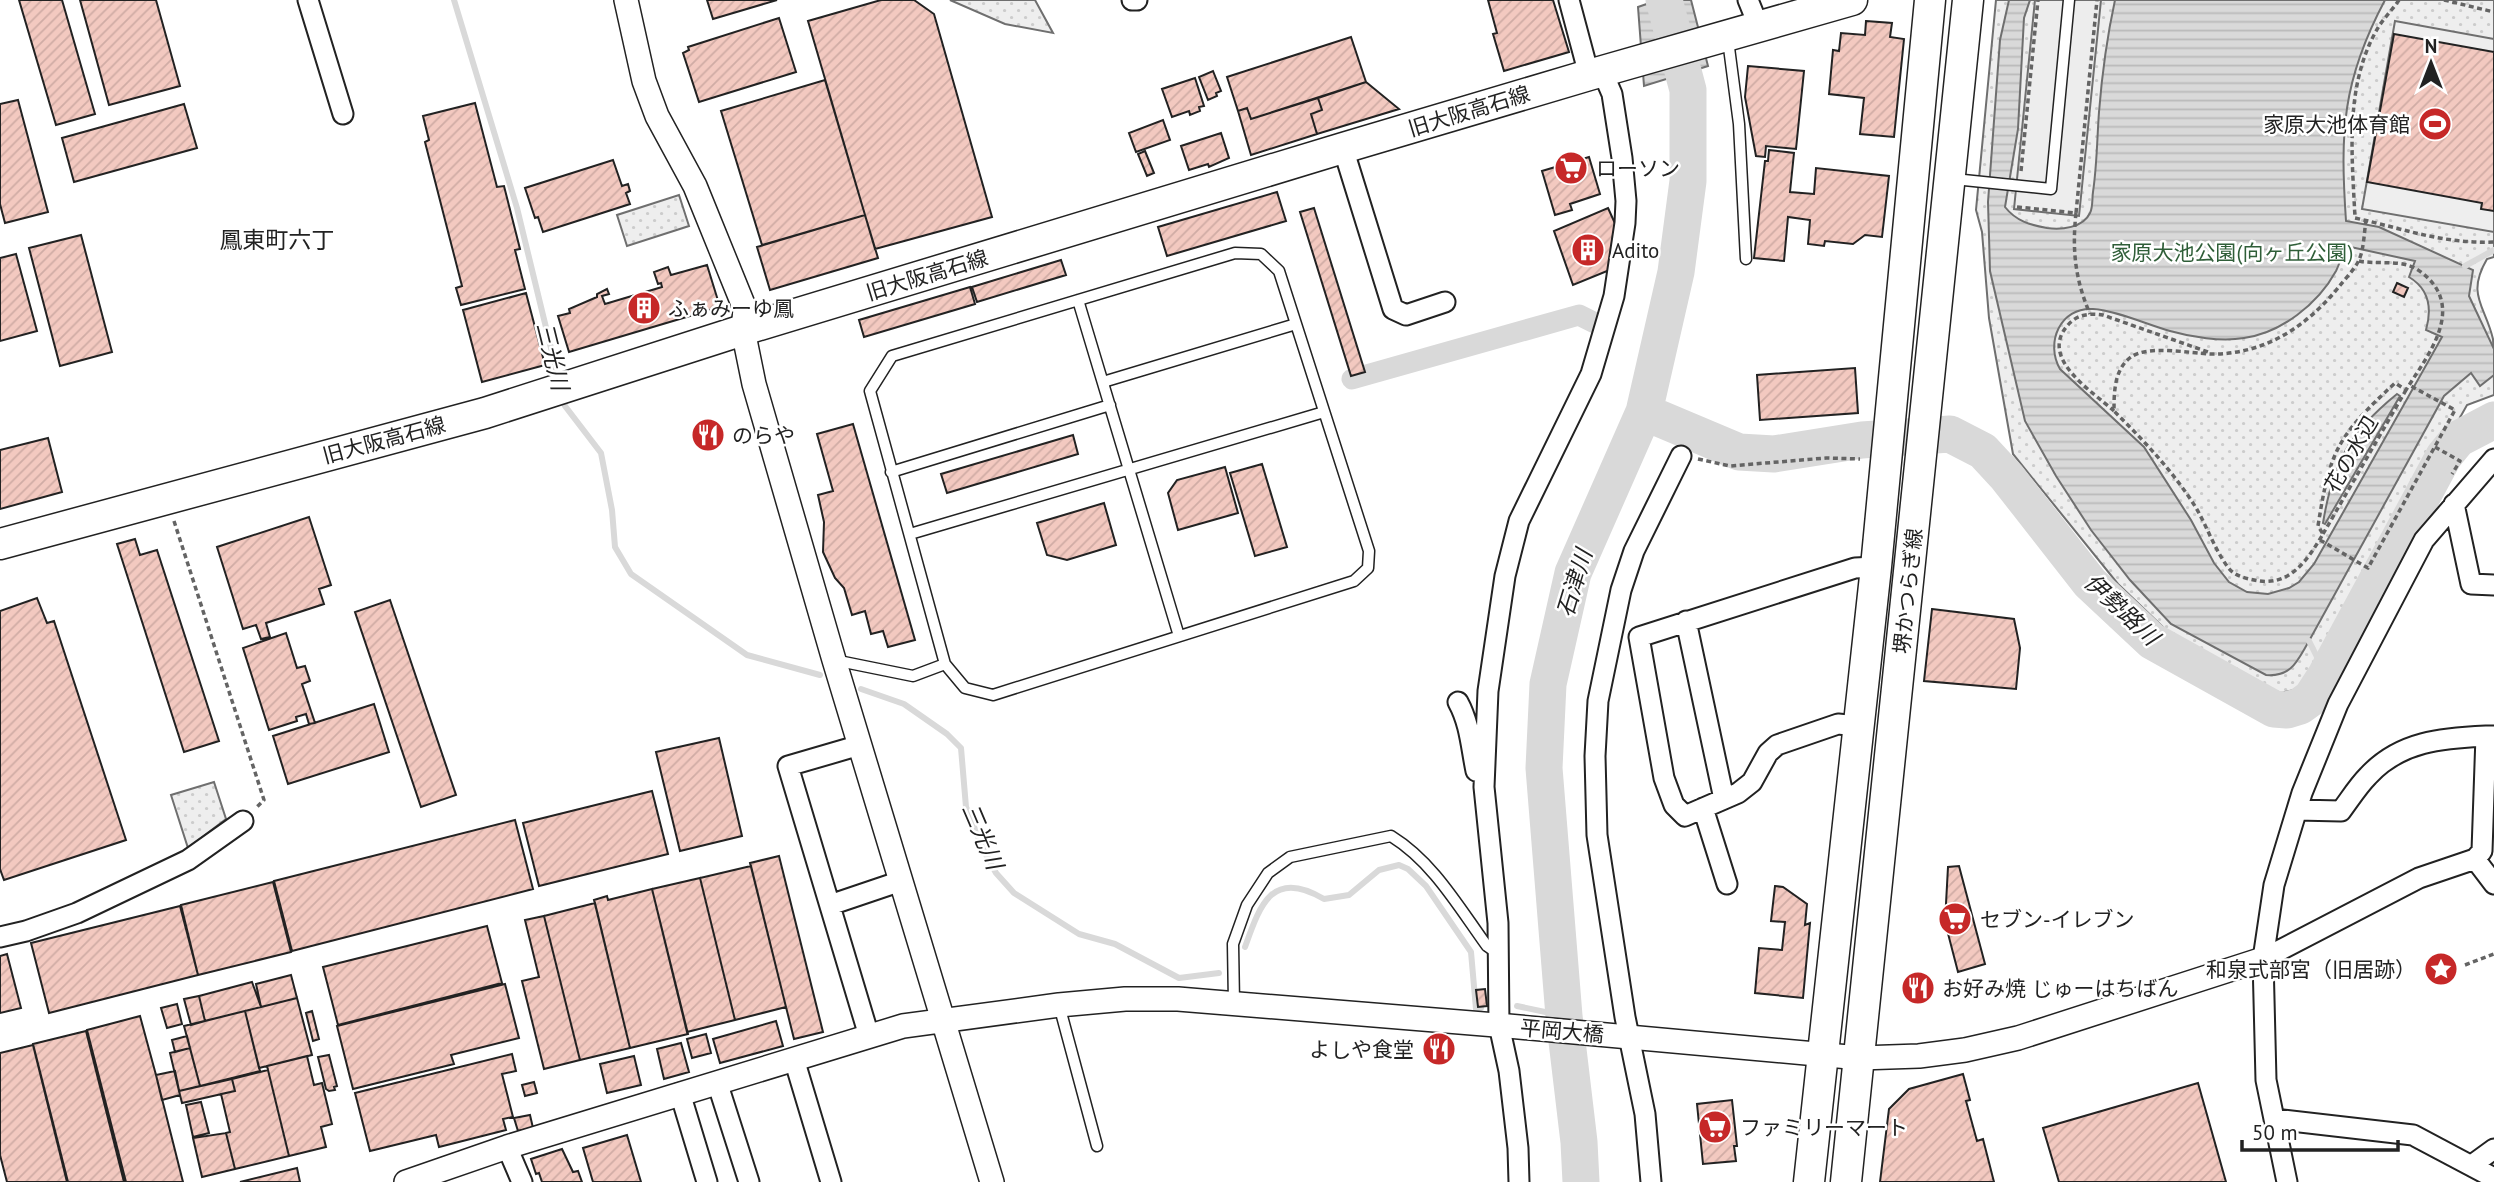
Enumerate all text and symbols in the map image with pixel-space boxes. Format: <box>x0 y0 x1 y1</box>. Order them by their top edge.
north arrow <box>2396 28 2466 98</box>
text: N <box>2425 34 2437 58</box>
street label: 旧大阪高石線 <box>1405 80 1533 142</box>
sports icon: 家原大池体育館 <box>2416 105 2454 143</box>
place label: 家原大池体育館 <box>2263 111 2410 138</box>
supermarket icon: ローソン <box>1552 149 1590 187</box>
place label: ローソン <box>1596 155 1680 182</box>
district label: 鳳東町六丁 <box>220 225 335 254</box>
building icon: Adito <box>1569 231 1607 269</box>
place label: Adito <box>1612 237 1659 264</box>
park label: 家原大池公園(向ヶ丘公園) <box>2111 239 2353 266</box>
street label: 旧大阪高石線 <box>863 244 991 306</box>
building icon: ふぁみーゆ鳳 <box>625 289 663 327</box>
place label: ふぁみーゆ鳳 <box>668 295 794 322</box>
water label: 三光川 <box>531 319 576 396</box>
street label: 旧大阪高石線 <box>320 411 448 469</box>
street label: 花の水辺 <box>2318 411 2384 497</box>
restaurant icon: のらや <box>689 416 727 454</box>
place label: のらや <box>732 422 795 449</box>
street label: 堺かつらぎ線 <box>1888 527 1928 655</box>
water label: 石津川 <box>1550 543 1599 620</box>
water label: 伊勢路川 <box>2078 567 2168 653</box>
water label: 三光川 <box>956 799 1011 876</box>
supermarket icon: セブン-イレブン <box>1936 900 1974 938</box>
place label: セブン-イレブン <box>1980 906 2135 933</box>
place icon: 和泉式部宮（旧居跡） <box>2422 950 2460 988</box>
place label: 和泉式部宮（旧居跡） <box>2206 956 2416 983</box>
restaurant icon: お好み焼 じゅーはちばん <box>1899 969 1937 1007</box>
place label: お好み焼 じゅーはちばん <box>1942 975 2179 1002</box>
street label: 平岡大橋 <box>1519 1014 1605 1048</box>
restaurant icon: よしや食堂 <box>1420 1030 1458 1068</box>
place label: よしや食堂 <box>1309 1036 1414 1063</box>
supermarket icon: ファミリーマート <box>1696 1108 1734 1146</box>
scale bar <box>2242 1108 2398 1152</box>
place label: ファミリーマート <box>1740 1114 1908 1141</box>
text: 50 m <box>2252 1119 2298 1146</box>

